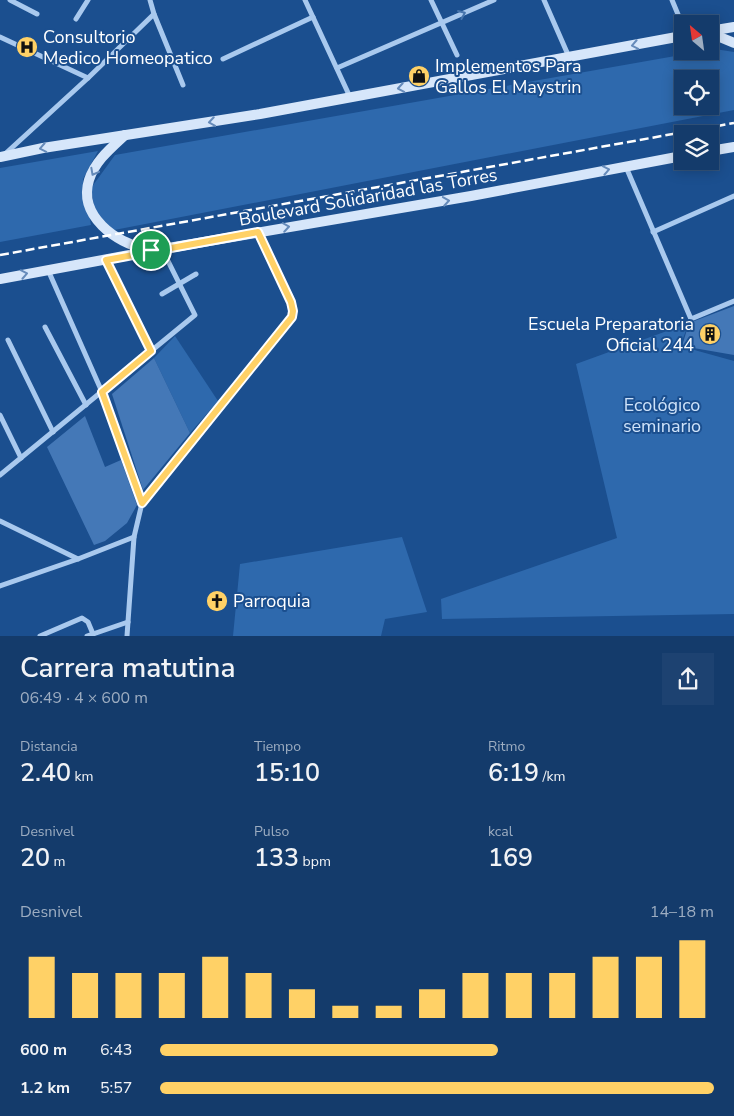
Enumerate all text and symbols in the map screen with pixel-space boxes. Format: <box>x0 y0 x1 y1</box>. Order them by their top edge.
one-way arrow <box>457 9 466 20</box>
north arrow <box>674 15 719 60</box>
map controls <box>674 15 719 170</box>
place label: Consultorio Medico Homeopatico <box>43 25 213 70</box>
hospital icon: Consultorio Medico Homeopatico <box>15 35 39 59</box>
one-way arrow <box>630 40 639 50</box>
place label: Implementos Para Gallos El Maystrin <box>435 54 582 99</box>
shop icon: Implementos Para Gallos El Maystrin <box>407 64 431 88</box>
button: locate <box>674 70 719 115</box>
one-way arrow <box>396 83 405 93</box>
one-way arrow <box>207 116 216 126</box>
button: layers <box>674 125 719 170</box>
one-way arrow <box>38 142 47 153</box>
street label: Boulevard Solidaridad las Torres <box>237 162 499 232</box>
one-way arrow <box>601 165 610 176</box>
one-way arrow <box>90 167 100 176</box>
one-way arrow <box>442 196 451 206</box>
one-way arrow <box>282 223 290 233</box>
pin <box>130 229 172 271</box>
icon: arrive <box>137 236 165 264</box>
one-way arrow <box>20 270 29 280</box>
place label: Escuela Preparatoria Oficial 244 <box>528 312 694 357</box>
building icon: Escuela Preparatoria Oficial 244 <box>698 322 722 346</box>
park label: Ecológico seminario <box>623 393 701 438</box>
church icon: Parroquia <box>205 589 229 613</box>
place label: Parroquia <box>233 589 311 613</box>
text: Carrera matutina <box>20 649 236 687</box>
button: share <box>662 653 714 705</box>
text: 06:49 · 4 × 600 m <box>20 687 148 709</box>
text: Distancia <box>20 737 78 756</box>
text: Tiempo <box>254 737 301 756</box>
text: Ritmo <box>488 737 525 756</box>
text: 2.40 <box>20 756 71 790</box>
text: 15:10 <box>254 756 320 790</box>
text: 6:19 <box>488 756 539 790</box>
text: km <box>71 767 94 786</box>
text: /km <box>539 767 565 786</box>
text: Desnivel <box>20 822 74 841</box>
text: Pulso <box>254 822 289 841</box>
text: kcal <box>488 822 513 841</box>
text: 20 <box>20 841 50 875</box>
text: 133 <box>254 841 299 875</box>
text: 169 <box>488 841 533 875</box>
text: m <box>50 852 66 871</box>
text: bpm <box>299 852 331 871</box>
text: Desnivel <box>20 901 82 923</box>
text: 14–18 m <box>650 901 714 923</box>
text: 600 m <box>20 1039 67 1061</box>
text: 6:43 <box>100 1039 132 1061</box>
text: 1.2 km <box>20 1077 70 1099</box>
text: 5:57 <box>100 1077 132 1099</box>

